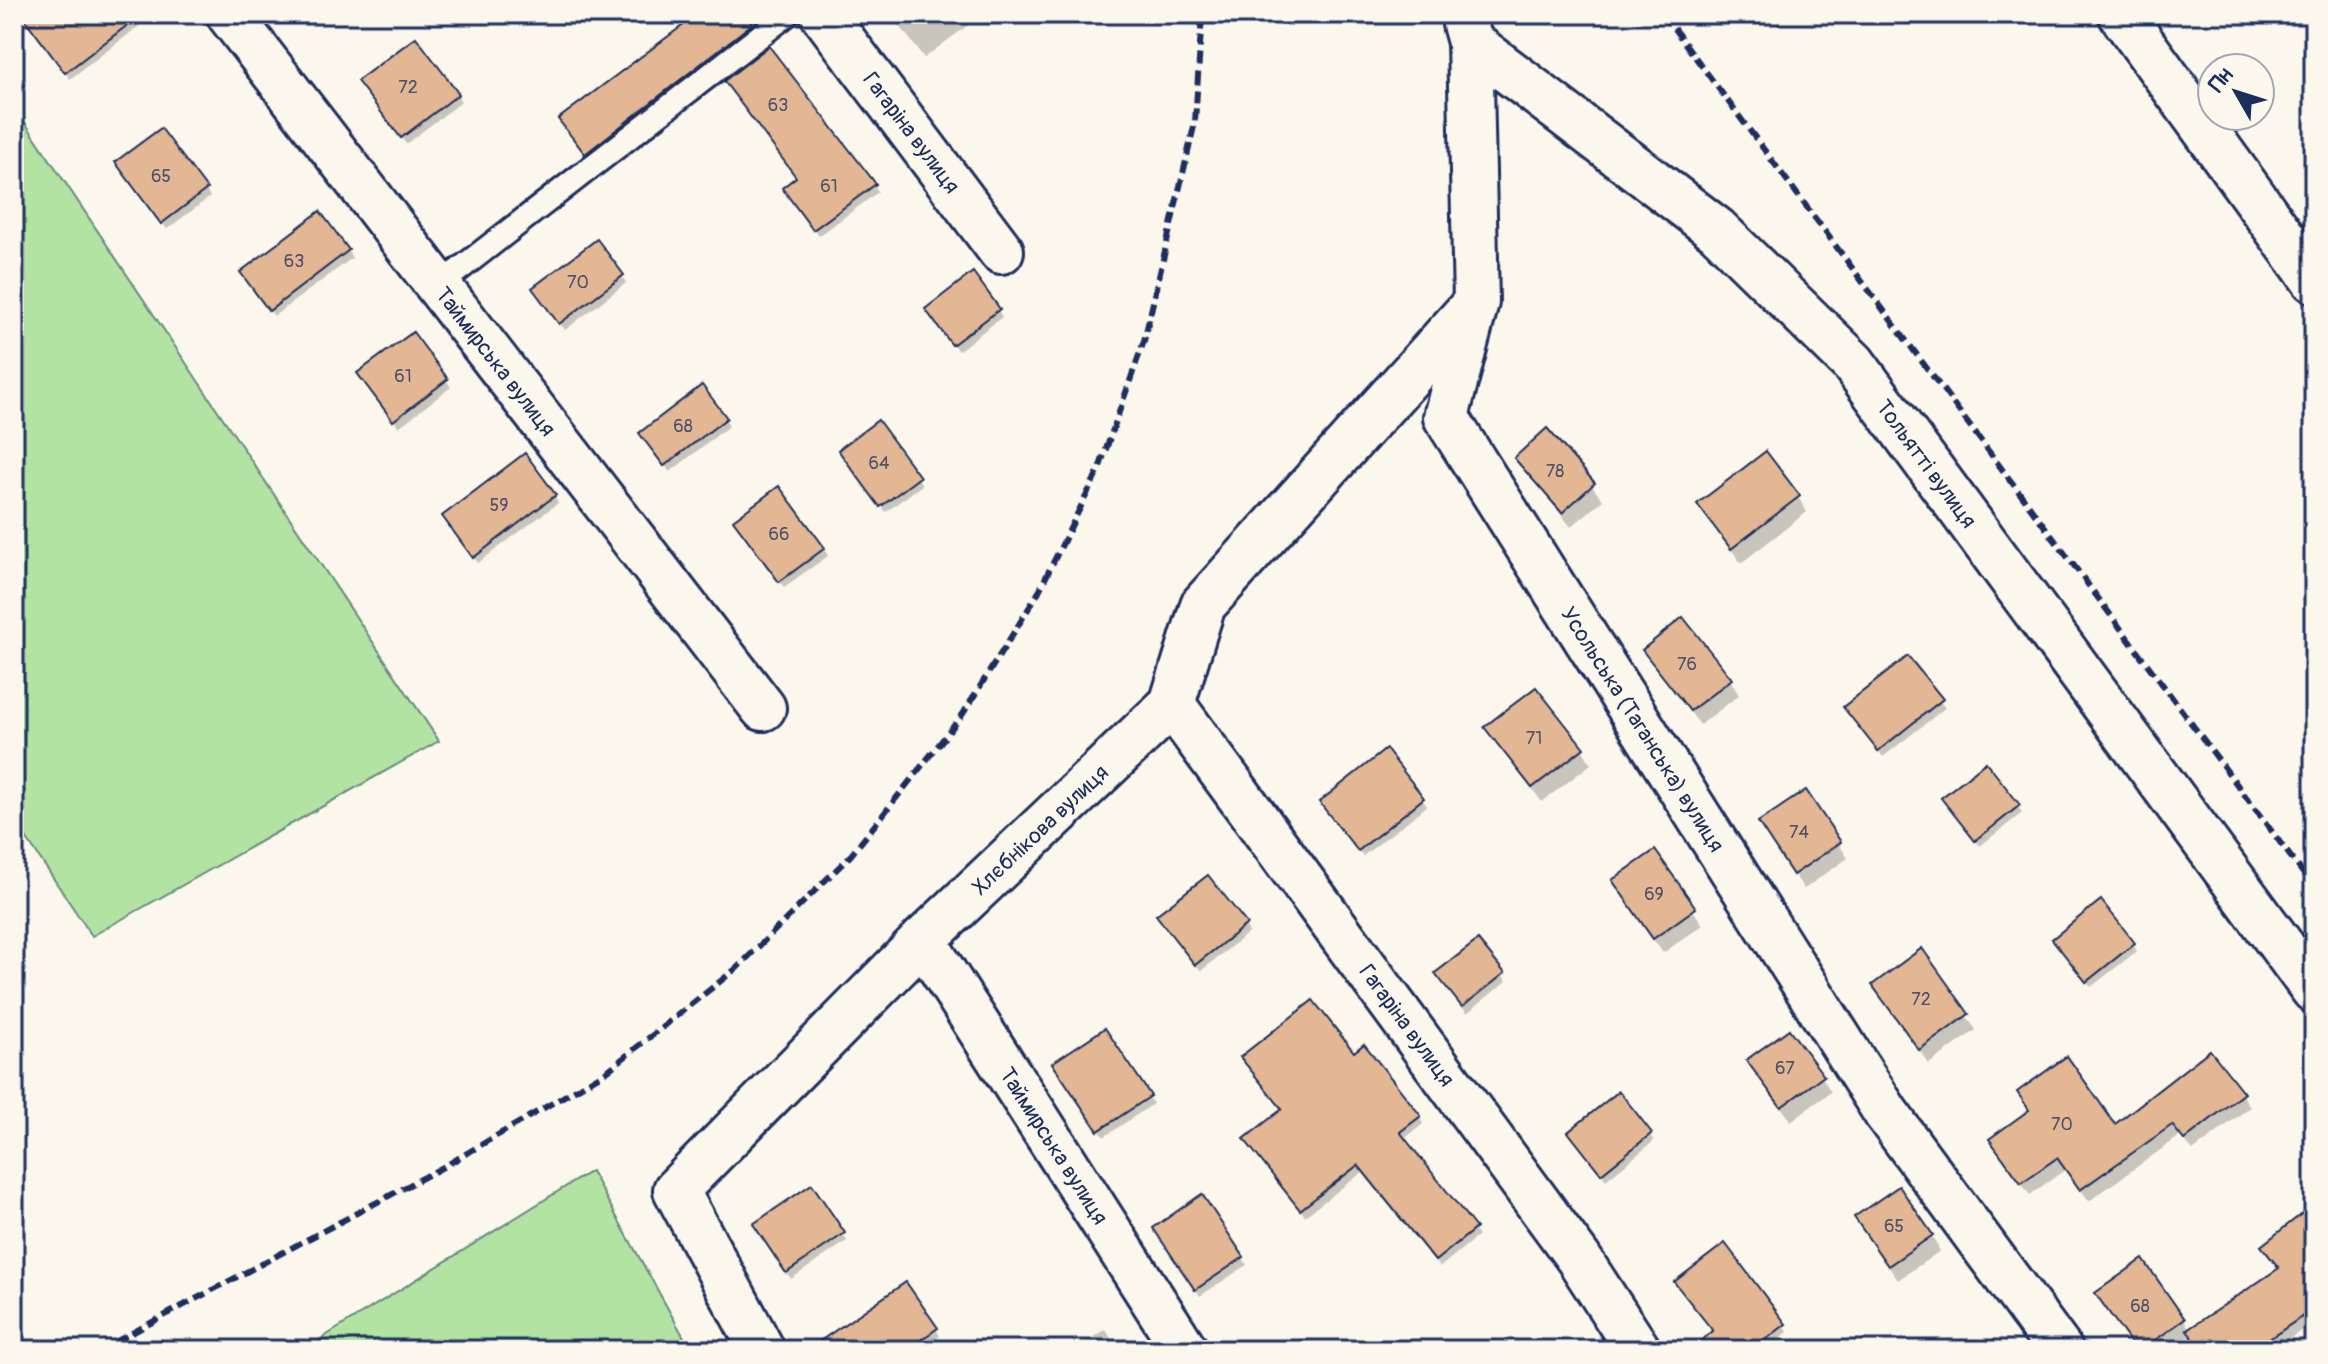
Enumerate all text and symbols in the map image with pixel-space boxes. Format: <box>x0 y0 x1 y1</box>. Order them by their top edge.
north arrow <box>2196 52 2276 132</box>
text: Пн <box>2203 62 2240 98</box>
street label: Гагаріна вулиця <box>856 67 966 199</box>
house number: 72 <box>398 76 418 99</box>
house number: 63 <box>768 94 788 117</box>
house number: 65 <box>151 165 171 188</box>
house number: 61 <box>820 175 838 198</box>
house number: 63 <box>284 250 304 273</box>
house number: 70 <box>567 271 589 294</box>
street label: Таймирська вулиця <box>429 281 562 442</box>
house number: 61 <box>394 365 412 388</box>
street label: Тольятті вулиця <box>1870 394 1983 534</box>
house number: 68 <box>673 415 693 438</box>
house number: 64 <box>869 452 890 475</box>
house number: 78 <box>1546 460 1564 483</box>
house number: 59 <box>489 494 509 517</box>
house number: 66 <box>769 523 789 546</box>
street label: Усольська (Таганська) вулиця <box>1554 602 1730 857</box>
house number: 76 <box>1677 653 1697 676</box>
house number: 71 <box>1526 727 1542 750</box>
street label: Хлєбнікова вулиця <box>966 759 1115 901</box>
house number: 74 <box>1789 821 1810 844</box>
house number: 69 <box>1644 883 1664 906</box>
street label: Гагаріна вулиця <box>1353 959 1461 1092</box>
house number: 72 <box>1911 988 1931 1011</box>
house number: 67 <box>1775 1057 1795 1080</box>
street label: Таймирська вулиця <box>993 1062 1114 1230</box>
house number: 70 <box>2051 1113 2073 1136</box>
house number: 65 <box>1884 1215 1904 1238</box>
house number: 68 <box>2130 1295 2150 1318</box>

